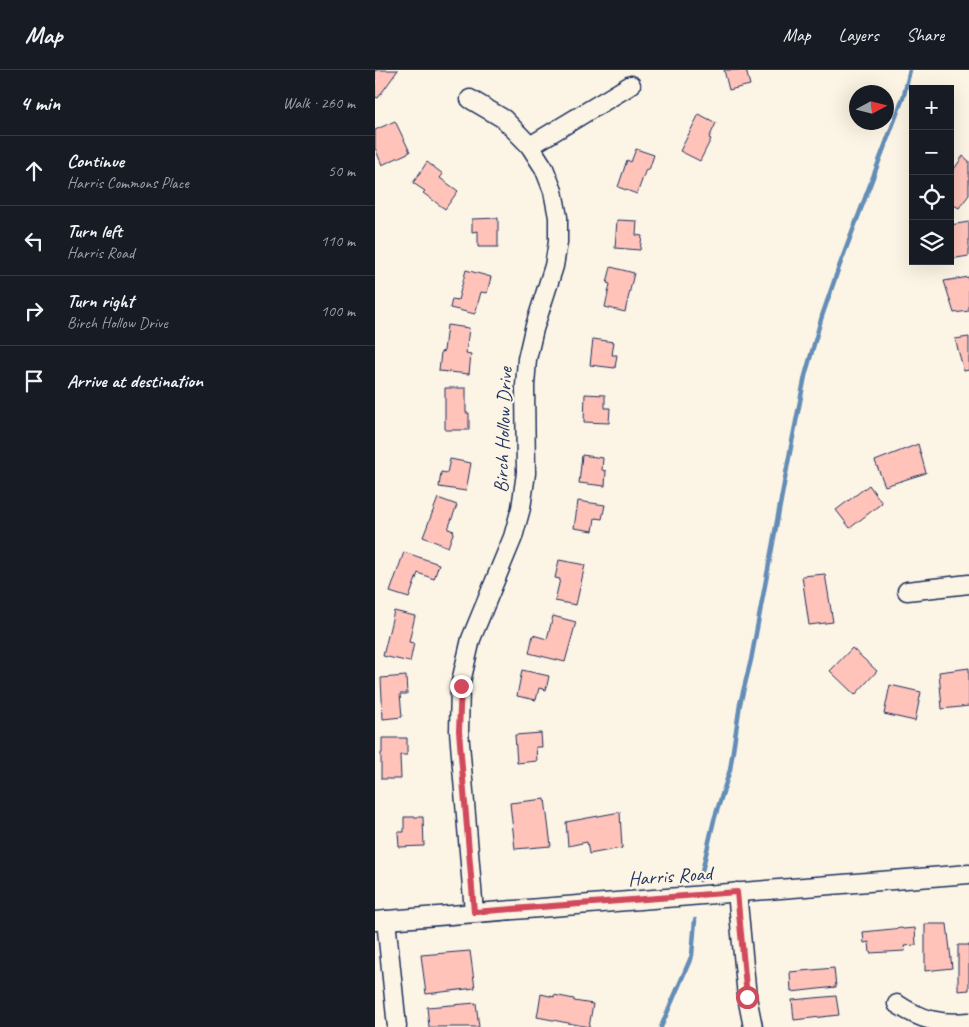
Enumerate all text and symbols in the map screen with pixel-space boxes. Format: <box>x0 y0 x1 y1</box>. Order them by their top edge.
text: Map <box>25 20 62 50</box>
text: Map <box>783 24 811 46</box>
text: Layers <box>839 24 878 46</box>
text: Share <box>906 24 944 46</box>
north arrow <box>849 85 894 130</box>
map controls <box>909 85 954 265</box>
button: + <box>909 85 954 130</box>
text: 4 min <box>20 90 60 116</box>
text: Walk · 260 m <box>283 93 355 113</box>
button: − <box>909 130 954 175</box>
text: Continue <box>67 149 124 173</box>
icon: ahead <box>20 157 48 185</box>
text: 50 m <box>328 161 355 181</box>
text: Harris Commons Place <box>67 173 189 193</box>
button: locate <box>909 175 954 220</box>
text: Turn left <box>67 219 122 243</box>
button: layers <box>909 220 954 265</box>
icon: left <box>20 227 48 255</box>
text: 110 m <box>321 231 355 251</box>
text: Harris Road <box>67 243 134 263</box>
text: Turn right <box>67 289 134 313</box>
icon: right <box>20 297 48 325</box>
text: 100 m <box>321 301 355 321</box>
text: Birch Hollow Drive <box>67 313 168 333</box>
street label: Birch Hollow Drive <box>488 365 518 493</box>
icon: arrive <box>20 367 48 395</box>
text: Arrive at destination <box>67 369 203 393</box>
route end <box>450 675 473 698</box>
street label: Harris Road <box>627 860 716 891</box>
route start <box>736 986 759 1009</box>

